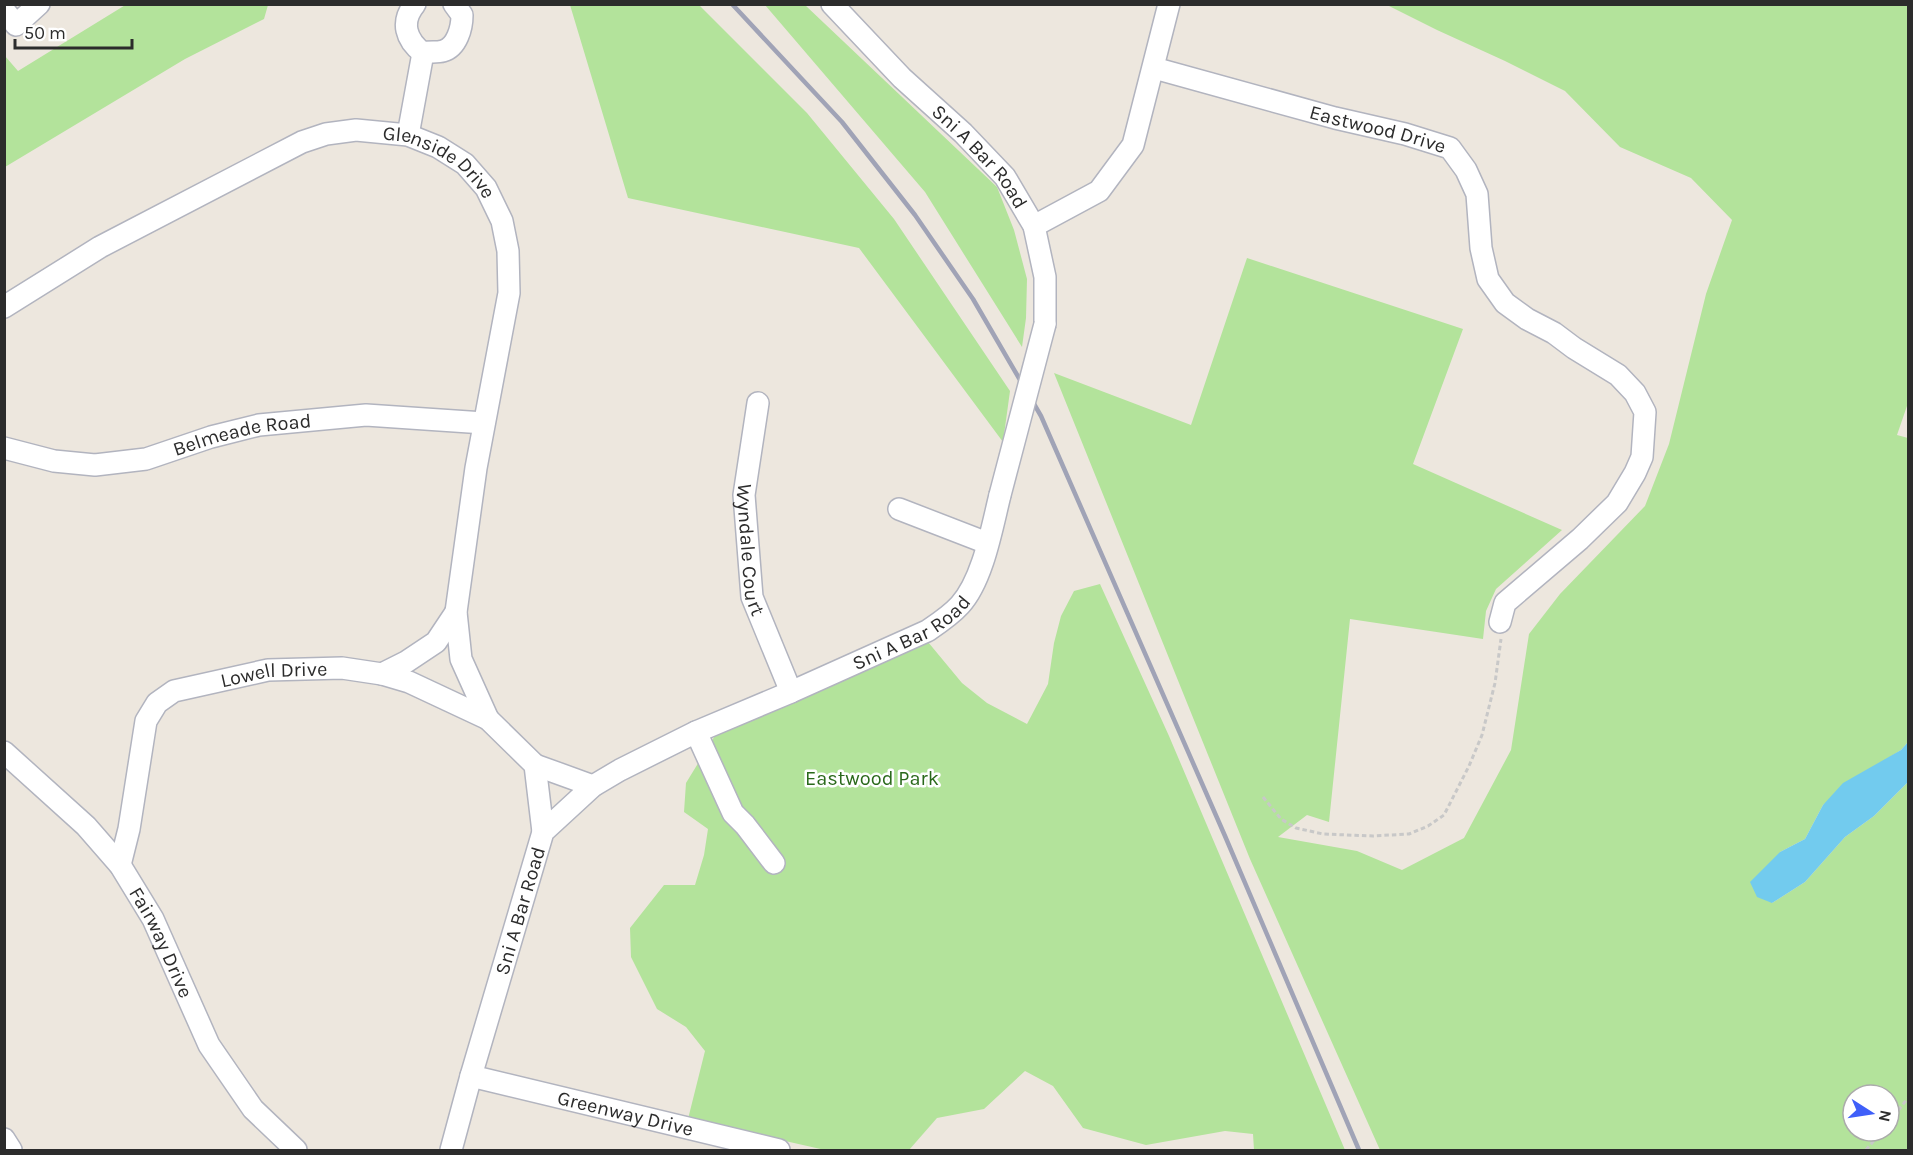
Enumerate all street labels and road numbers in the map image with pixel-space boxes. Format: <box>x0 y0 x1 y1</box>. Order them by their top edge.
street label: Sni A Bar Road <box>928 99 1032 213</box>
street label: Eastwood Drive <box>1307 100 1449 158</box>
street label: Glenside Drive <box>382 121 501 202</box>
street label: Belmeade Road <box>170 409 312 461</box>
street label: Wyndale Court <box>732 482 770 619</box>
street label: Sni A Bar Road <box>849 590 975 675</box>
street label: Lowell Drive <box>218 657 328 692</box>
street label: Sni A Bar Road <box>490 844 550 978</box>
street label: Fairway Drive <box>125 882 198 1001</box>
street label: Greenway Drive <box>555 1086 696 1141</box>

